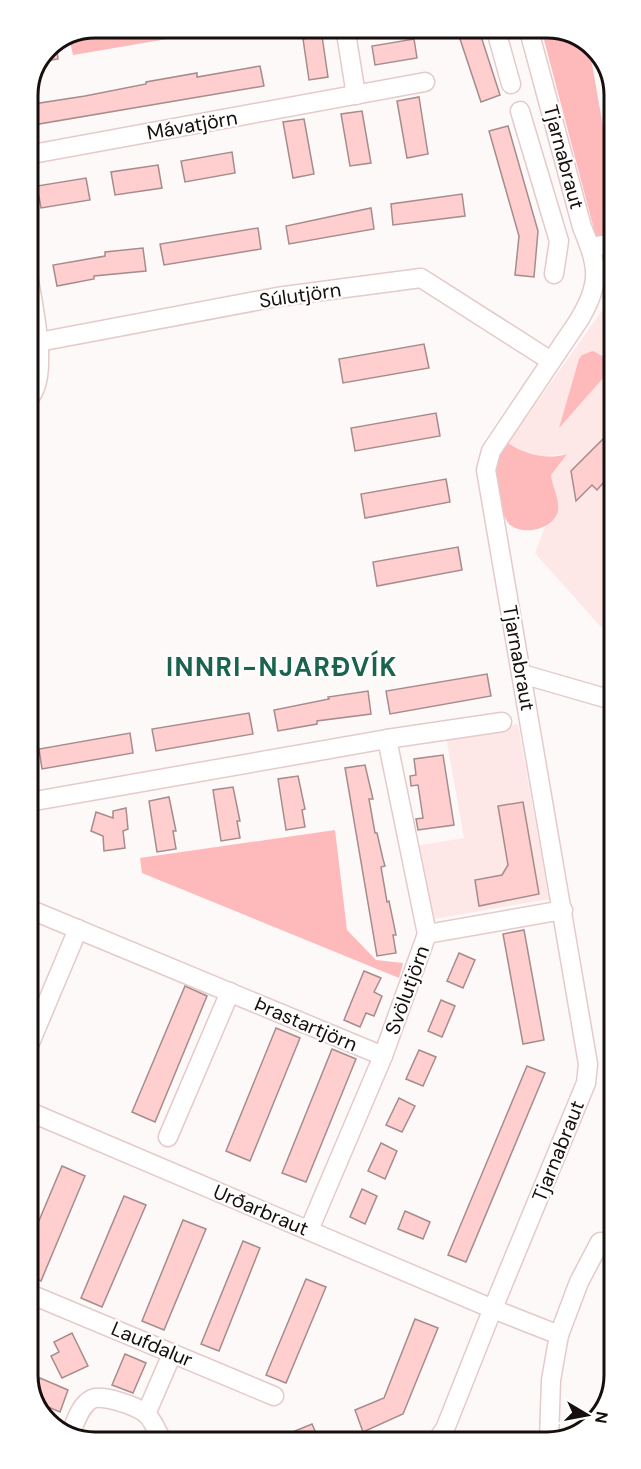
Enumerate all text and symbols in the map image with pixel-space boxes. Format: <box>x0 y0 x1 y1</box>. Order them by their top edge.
street label: Tjarnabraut <box>538 102 590 212</box>
street label: Mávatjörn <box>145 104 239 146</box>
street label: Súlutjörn <box>257 276 343 314</box>
street label: Tjarnabraut <box>497 603 541 713</box>
district label: INNRI-NJARÐVÍK <box>166 650 398 684</box>
street label: Svölutjörn <box>379 942 435 1038</box>
street label: Þrastartjörn <box>251 991 361 1057</box>
street label: Tjarnabraut <box>526 1096 590 1205</box>
street label: Urðarbraut <box>209 1178 313 1242</box>
street label: Laufdalur <box>107 1315 197 1373</box>
north arrow <box>557 1385 617 1445</box>
text: N <box>590 1410 613 1425</box>

